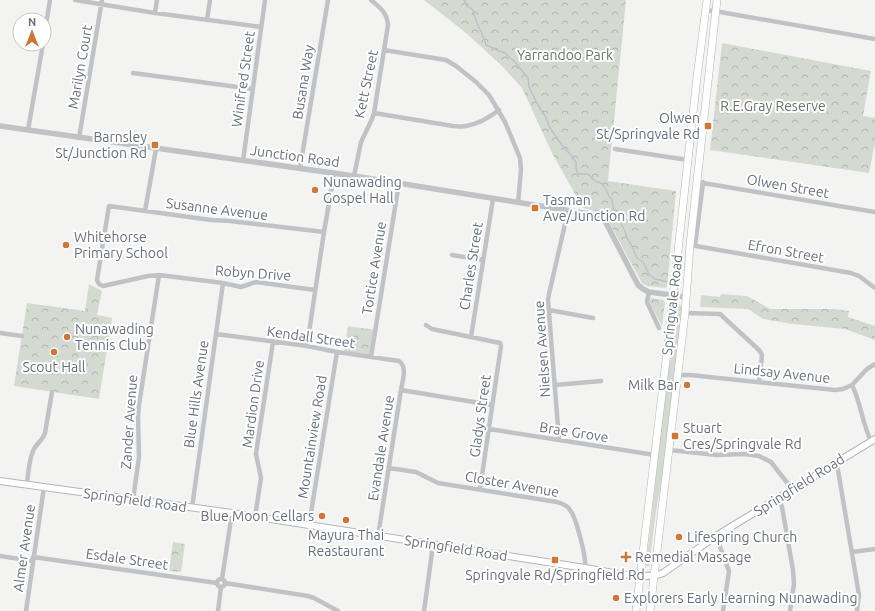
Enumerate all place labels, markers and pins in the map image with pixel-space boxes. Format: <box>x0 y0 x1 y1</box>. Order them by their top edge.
place label: Olwen St/Springvale Rd <box>596 110 700 142</box>
marker: Olwen St/Springvale Rd <box>703 121 713 131</box>
place label: Barnsley St/Junction Rd <box>55 129 147 161</box>
marker: Barnsley St/Junction Rd <box>150 140 160 150</box>
place label: Nunawading Gospel Hall <box>323 174 402 206</box>
marker: Nunawading Gospel Hall <box>310 185 320 195</box>
place label: Tasman Ave/Junction Rd <box>543 192 645 224</box>
marker: Tasman Ave/Junction Rd <box>530 203 540 213</box>
place label: Whitehorse Primary School <box>74 229 168 261</box>
marker: Whitehorse Primary School <box>61 240 71 250</box>
place label: Nunawading Tennis Club <box>75 321 154 353</box>
marker: Nunawading Tennis Club <box>62 332 72 342</box>
marker: Scout Hall <box>49 347 59 357</box>
place label: Scout Hall <box>23 359 86 375</box>
place label: Milk Bar <box>628 377 680 393</box>
marker: Milk Bar <box>682 380 692 390</box>
place label: Stuart Cres/Springvale Rd <box>683 420 802 452</box>
marker: Stuart Cres/Springvale Rd <box>670 431 680 441</box>
place label: Blue Moon Cellars <box>201 508 314 524</box>
marker: Blue Moon Cellars <box>317 511 327 521</box>
marker: Mayura Thai Reastaurant <box>341 515 351 525</box>
place label: Mayura Thai Reastaurant <box>308 527 385 559</box>
place label: Lifespring Church <box>687 529 797 545</box>
marker: Lifespring Church <box>674 532 684 542</box>
place label: Remedial Massage <box>635 549 751 565</box>
marker: Remedial Massage <box>620 551 632 563</box>
marker: Springvale Rd/Springfield Rd <box>550 555 560 565</box>
place label: Springvale Rd/Springfield Rd <box>465 567 645 583</box>
place label: Explorers Early Learning Nunawading <box>624 590 858 606</box>
marker: Explorers Early Learning Nunawading <box>611 593 621 603</box>

